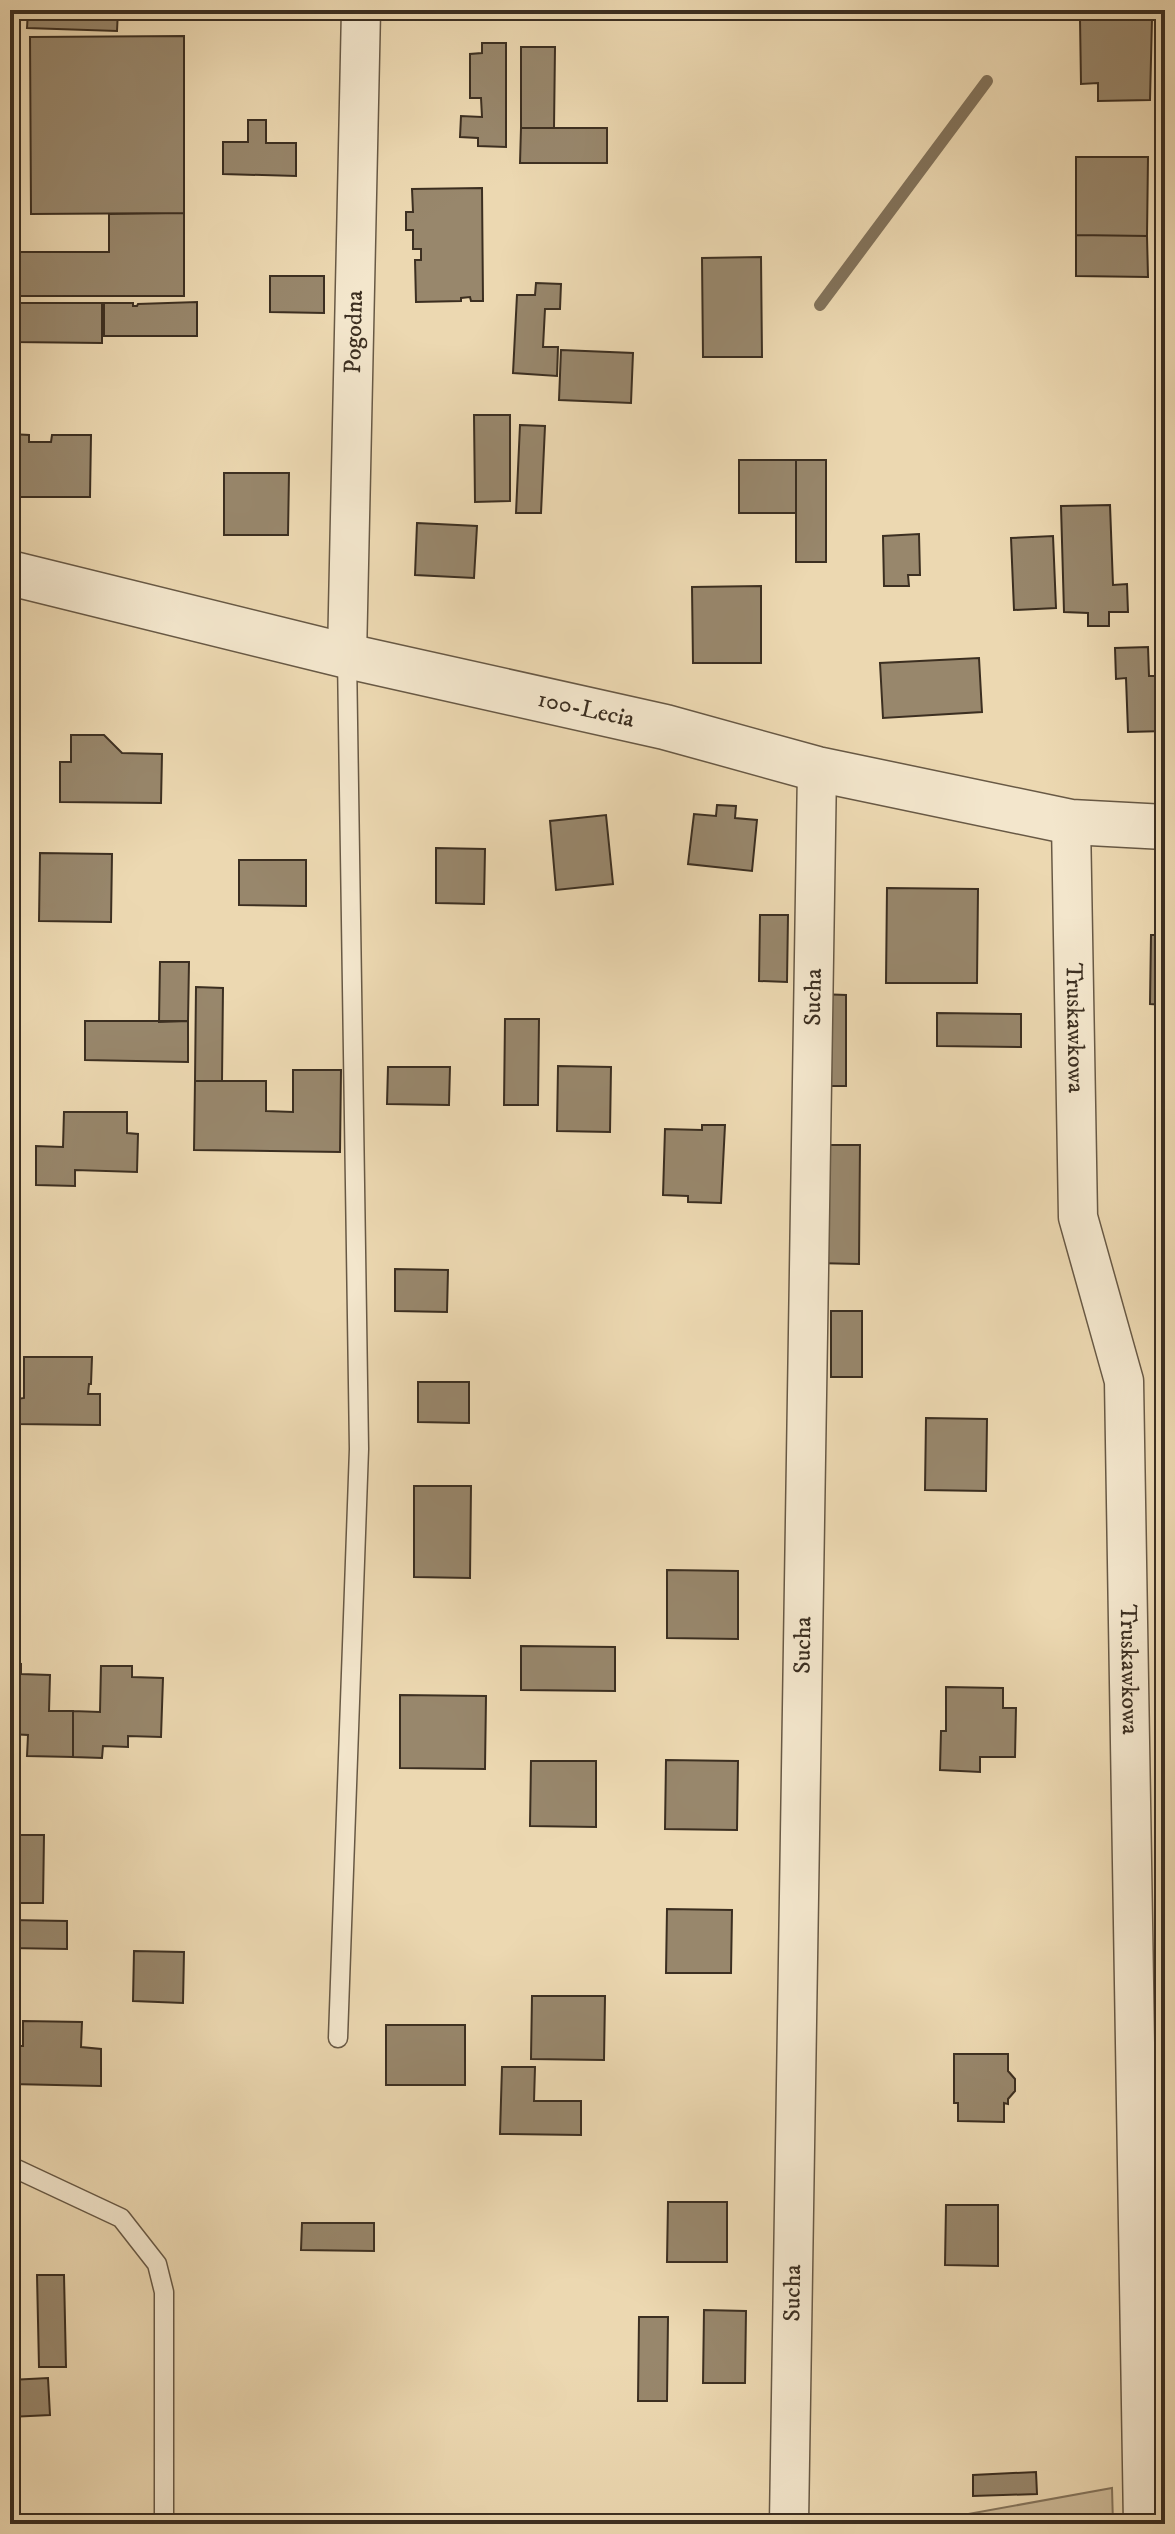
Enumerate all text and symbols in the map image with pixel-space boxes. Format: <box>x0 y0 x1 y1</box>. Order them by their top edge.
street label: Pogodna <box>338 289 370 374</box>
street label: 100-Lecia <box>535 684 638 735</box>
street label: Truskawkowa <box>1058 963 1091 1094</box>
street label: Sucha <box>798 967 829 1026</box>
street label: Truskawkowa <box>1113 1604 1145 1736</box>
street label: Sucha <box>788 1615 818 1674</box>
street label: Sucha <box>777 2263 808 2322</box>

